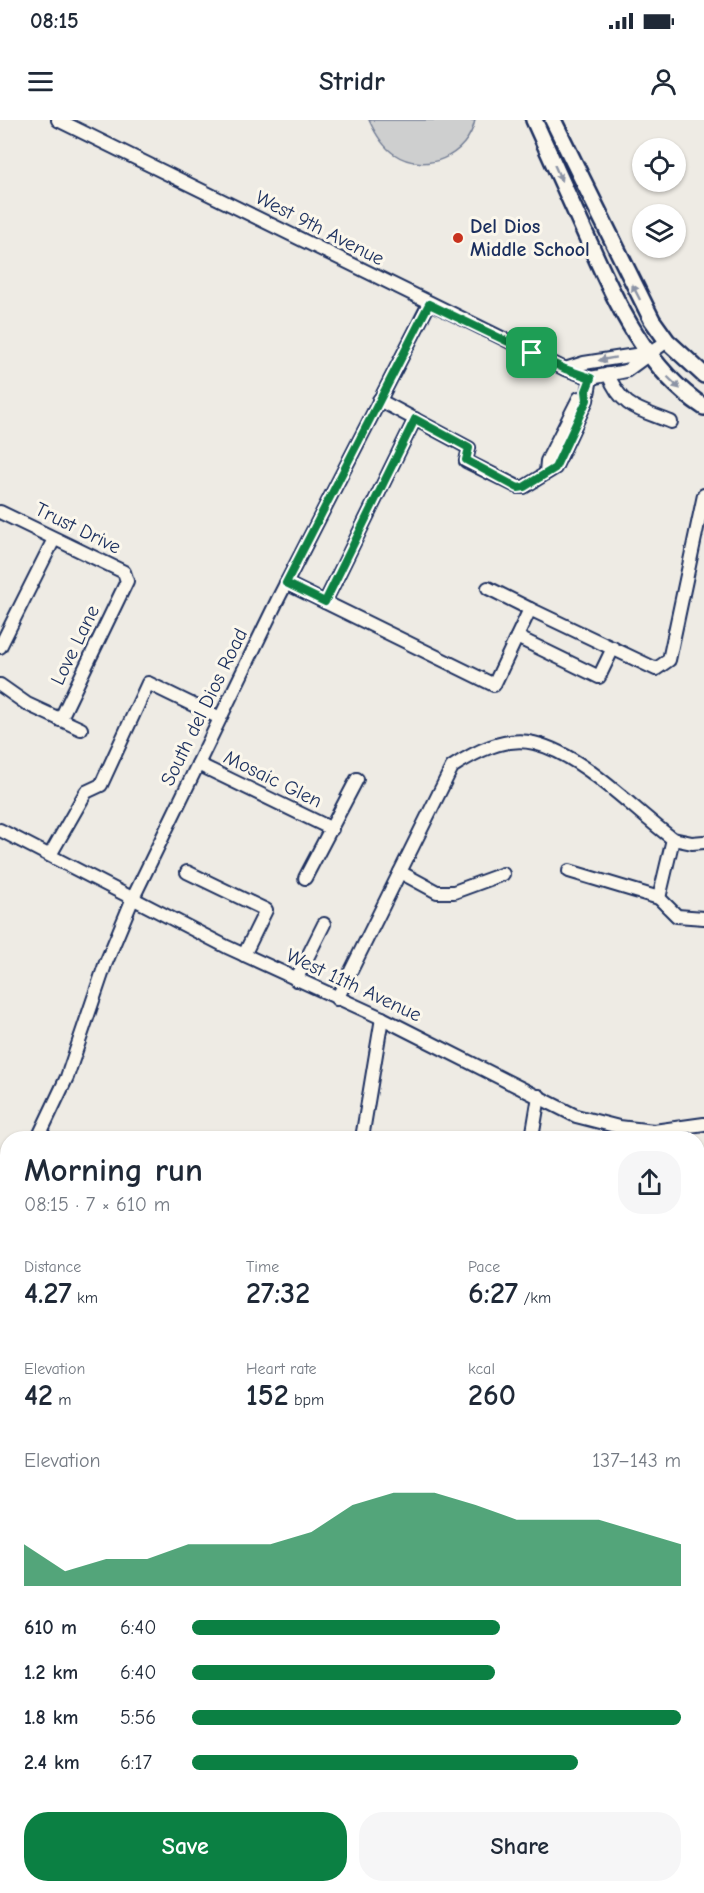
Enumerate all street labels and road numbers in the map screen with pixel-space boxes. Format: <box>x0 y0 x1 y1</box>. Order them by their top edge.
street label: West 9th Avenue <box>252 186 388 270</box>
street label: Trust Drive <box>31 497 125 559</box>
street label: Love Lane <box>46 601 104 689</box>
street label: South del Dios Road <box>156 624 252 790</box>
street label: Mosaic Glen <box>220 745 326 813</box>
street label: West 11th Avenue <box>283 944 425 1026</box>

